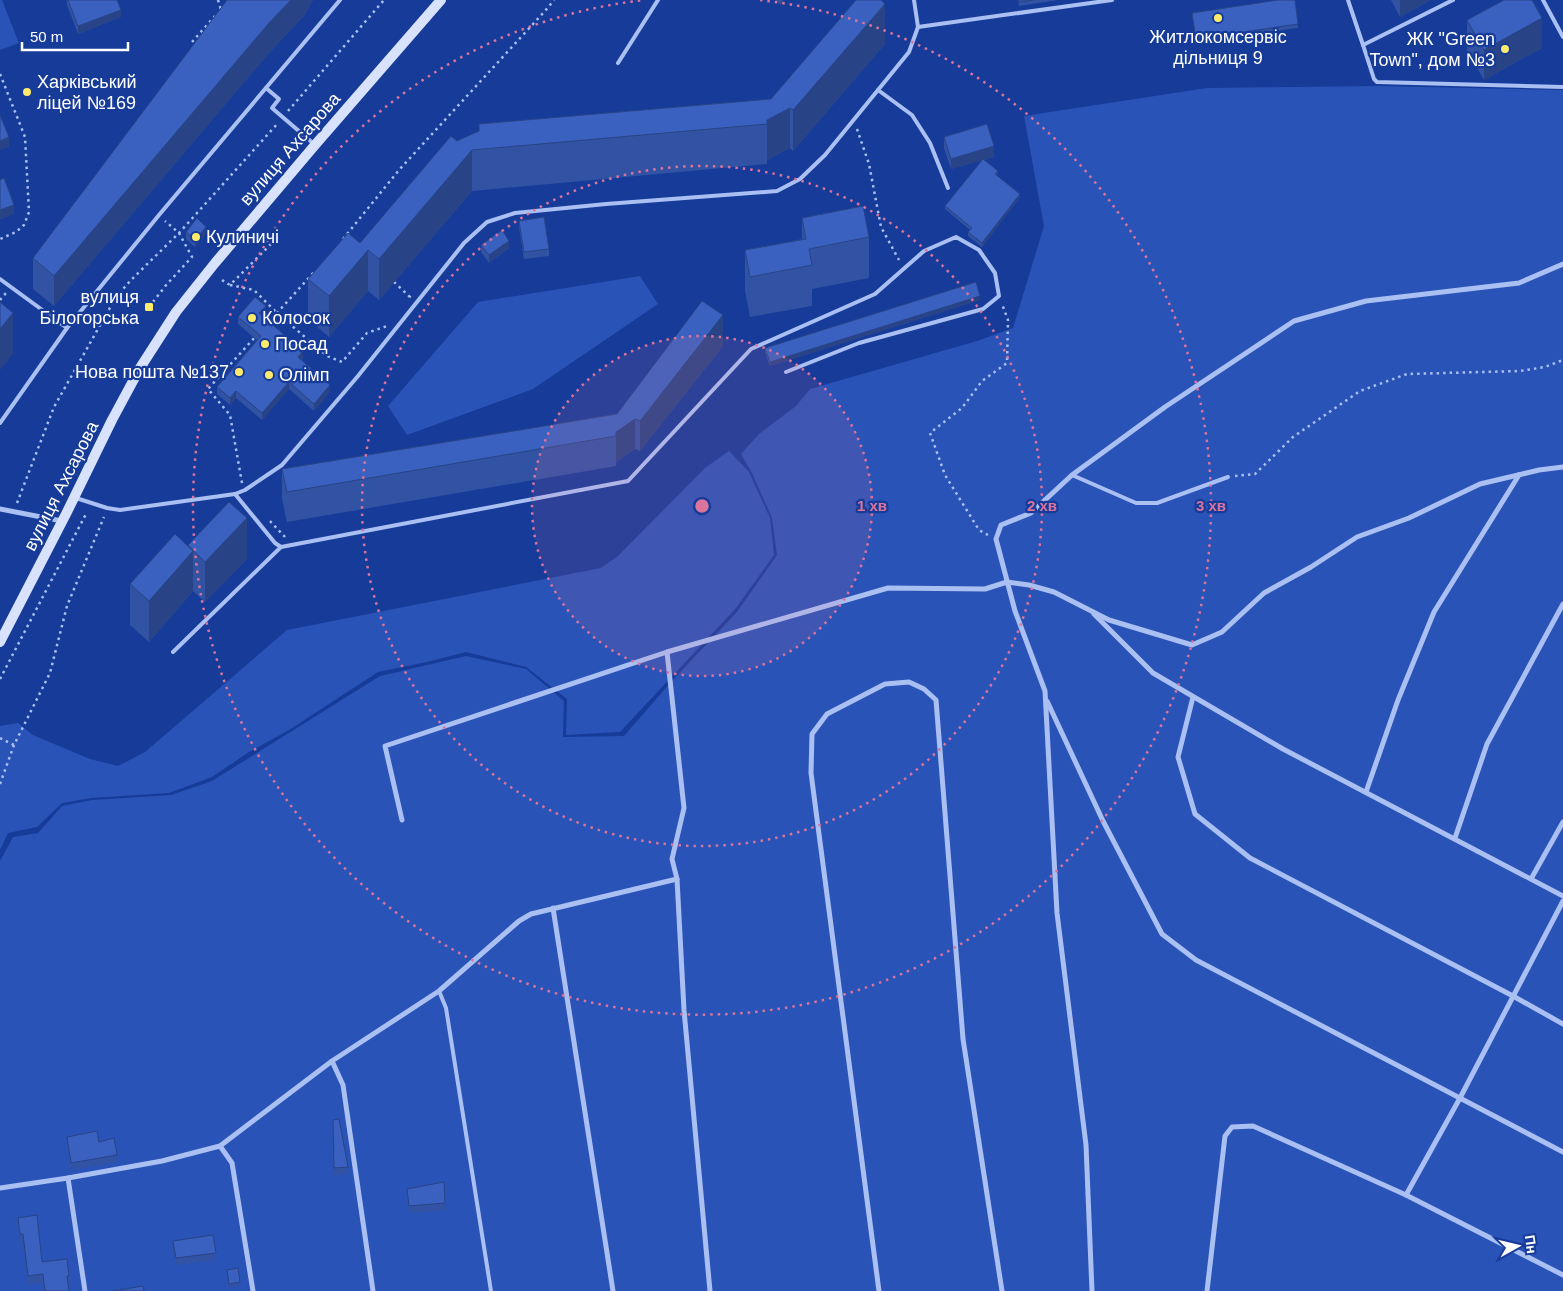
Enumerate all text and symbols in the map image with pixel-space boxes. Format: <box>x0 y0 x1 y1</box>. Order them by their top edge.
marker: Житлокомсервіс дільниця 9 <box>1212 12 1224 24</box>
scale bar <box>22 20 129 52</box>
place label: Житлокомсервіс дільниця 9 <box>1149 27 1287 68</box>
text: 50 m <box>30 28 63 45</box>
place label: ЖК "Green Town", дом №3 <box>1369 29 1495 70</box>
marker: ЖК "Green Town", дом №3 <box>1499 43 1511 55</box>
place label: Харківський ліцей №169 <box>37 72 137 113</box>
marker: Харківський ліцей №169 <box>21 86 33 98</box>
street label: вулиця Ахсарова <box>236 88 345 209</box>
place label: Кулиничі <box>206 227 279 247</box>
marker: Кулиничі <box>190 231 202 243</box>
place label: вулиця Білогорська <box>40 287 140 328</box>
marker: вулиця Білогорська <box>143 301 155 313</box>
place label: Колосок <box>262 308 330 328</box>
marker: Колосок <box>246 312 258 324</box>
place label: Посад <box>275 334 328 354</box>
marker: Посад <box>259 338 271 350</box>
place label: Нова пошта №137 <box>75 362 229 382</box>
place label: Олімп <box>279 365 329 385</box>
marker: Нова пошта №137 <box>233 366 245 378</box>
marker: Олімп <box>263 369 275 381</box>
street label: вулиця Ахсарова <box>20 417 103 554</box>
centre of rings <box>693 497 711 515</box>
text: 1 хв <box>857 497 887 514</box>
text: 2 хв <box>1027 497 1057 514</box>
text: 3 хв <box>1196 497 1226 514</box>
north arrow <box>1493 1221 1543 1271</box>
text: Пн <box>1522 1234 1540 1254</box>

